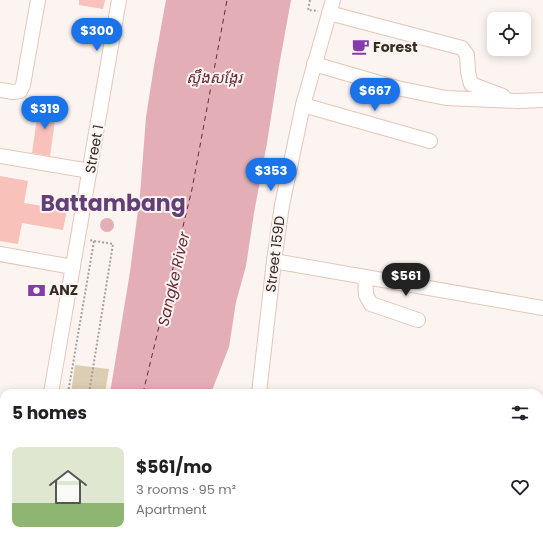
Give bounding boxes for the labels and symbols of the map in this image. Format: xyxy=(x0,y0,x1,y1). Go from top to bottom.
pin: $300 xyxy=(73,18,121,52)
cafe icon: Forest xyxy=(350,37,370,57)
place label: Forest xyxy=(373,37,418,57)
water label: ស្ទឹងសង្កែរ xyxy=(186,67,243,88)
pin: $667 xyxy=(351,78,399,112)
pin: $319 xyxy=(21,96,69,130)
street label: Street 1 xyxy=(80,123,108,175)
pin: $353 xyxy=(247,158,295,192)
district label: Battambang xyxy=(40,188,186,219)
street label: Street 159D xyxy=(260,215,290,293)
water label: Sangke River xyxy=(152,229,195,328)
pin: $561 xyxy=(382,263,430,297)
bank icon: ANZ xyxy=(26,280,46,300)
place label: ANZ xyxy=(49,280,78,300)

